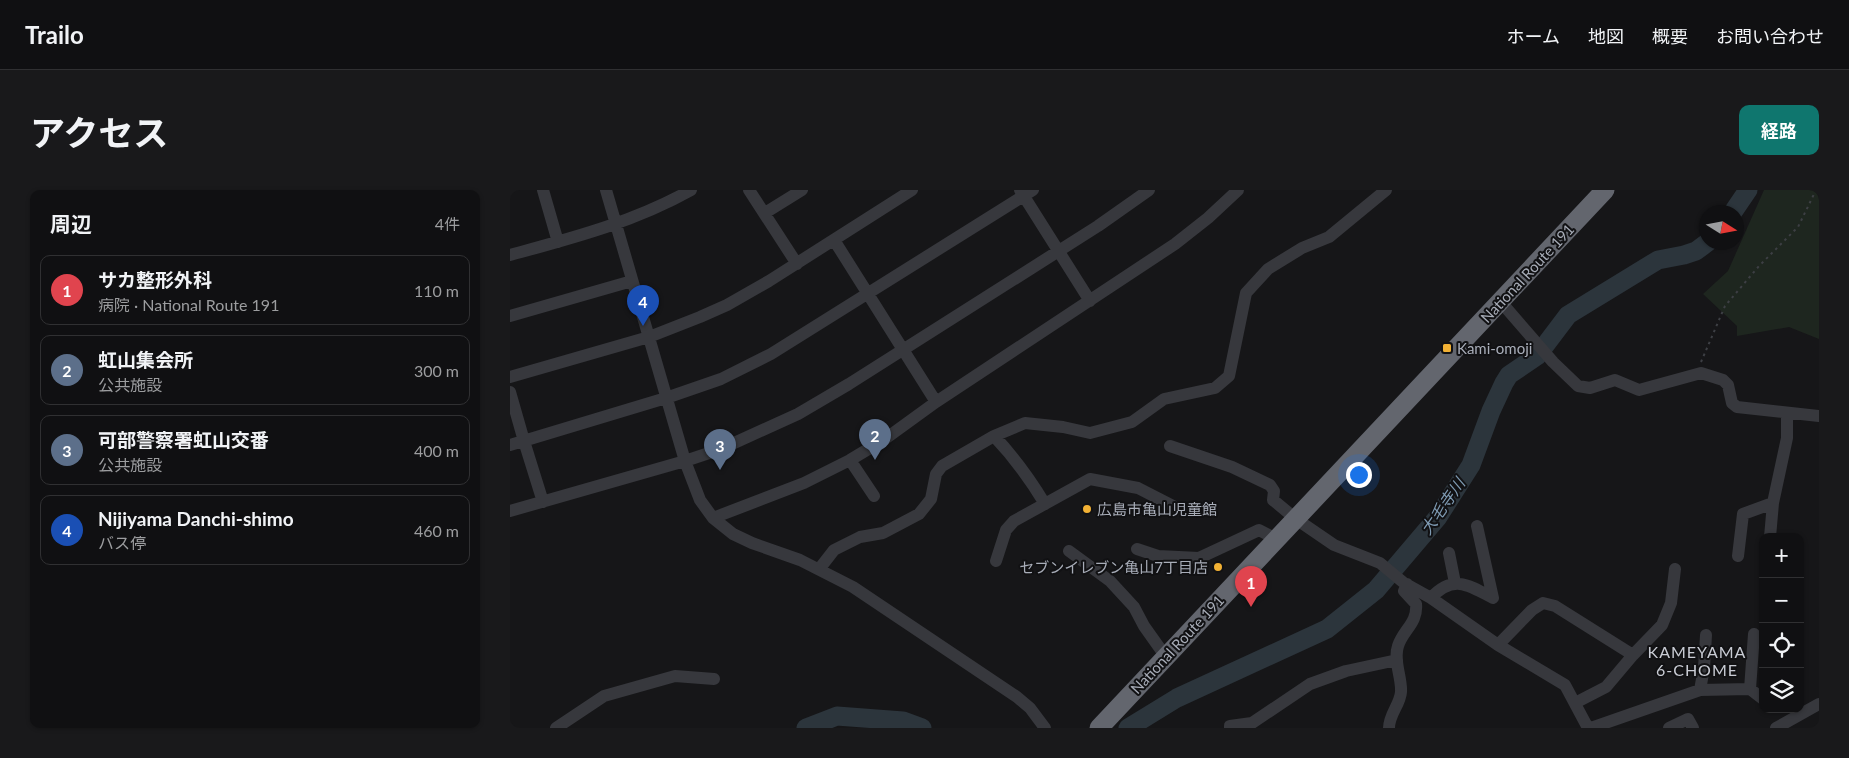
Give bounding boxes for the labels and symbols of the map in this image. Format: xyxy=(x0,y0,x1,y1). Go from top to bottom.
north arrow xyxy=(1699,205,1744,250)
street label: National Route 191 xyxy=(1477,220,1577,326)
pin: 4 xyxy=(627,285,659,326)
place label: Kami-omoji xyxy=(1457,339,1532,357)
marker: Kami-omoji xyxy=(1441,342,1453,354)
pin: 2 xyxy=(859,419,891,460)
pin: 3 xyxy=(704,429,736,470)
your location xyxy=(1346,462,1372,488)
water label: 大毛寺川 xyxy=(1416,473,1469,538)
place label: 広島市亀山児童館 xyxy=(1097,500,1217,518)
marker: 広島市亀山児童館 xyxy=(1081,503,1093,515)
place label: セブンイレブン亀山7丁目店 xyxy=(1019,558,1208,576)
marker: セブンイレブン亀山7丁目店 xyxy=(1212,561,1224,573)
pin: 1 xyxy=(1235,566,1267,607)
street label: National Route 191 xyxy=(1127,591,1227,697)
district label: KAMEYAMA 6-CHOME xyxy=(1648,642,1746,679)

